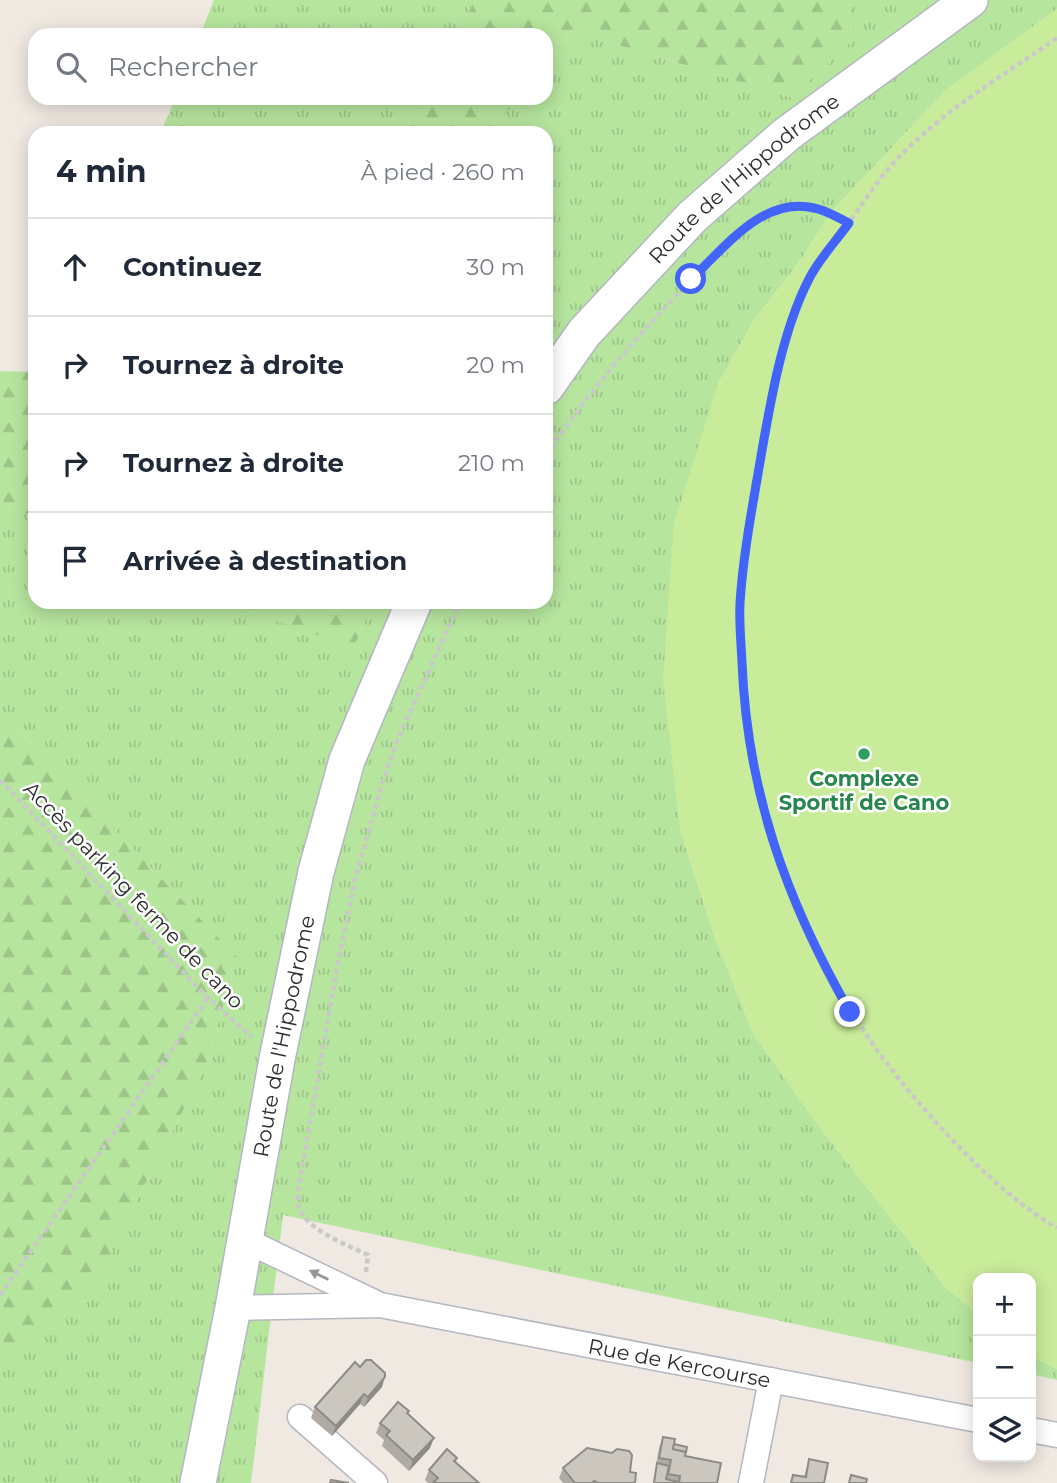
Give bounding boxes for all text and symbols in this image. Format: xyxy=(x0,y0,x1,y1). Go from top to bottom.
search box xyxy=(28,28,553,105)
icon: search xyxy=(52,48,90,86)
text: Rechercher xyxy=(108,51,258,83)
street label: Route de l'Hippodrome xyxy=(643,88,844,268)
text: 4 min xyxy=(56,153,146,190)
text: À pied · 260 m xyxy=(361,158,525,186)
icon: ahead xyxy=(56,248,94,286)
text: Continuez xyxy=(123,251,262,283)
text: 30 m xyxy=(466,253,525,281)
route start xyxy=(675,263,706,294)
icon: right xyxy=(56,346,94,384)
text: Tournez à droite xyxy=(123,349,344,381)
text: 20 m xyxy=(466,351,525,379)
icon: right xyxy=(56,444,94,482)
text: Tournez à droite xyxy=(123,447,344,479)
text: 210 m xyxy=(458,449,525,477)
icon: arrive xyxy=(56,542,94,580)
text: Arrivée à destination xyxy=(123,545,407,577)
marker: Complexe Sportif de Cano xyxy=(856,746,872,762)
place label: Complexe Sportif de Cano xyxy=(779,766,950,815)
street label: Accès parking ferme de cano xyxy=(19,776,249,1014)
street label: Route de l'Hippodrome xyxy=(247,913,319,1159)
route end xyxy=(834,996,865,1027)
one-way arrow xyxy=(309,1270,329,1281)
map controls xyxy=(973,1273,1036,1462)
button: + xyxy=(973,1273,1036,1336)
street label: Rue de Kercourse xyxy=(586,1333,773,1392)
button: − xyxy=(973,1336,1036,1399)
button: layers xyxy=(973,1399,1036,1462)

